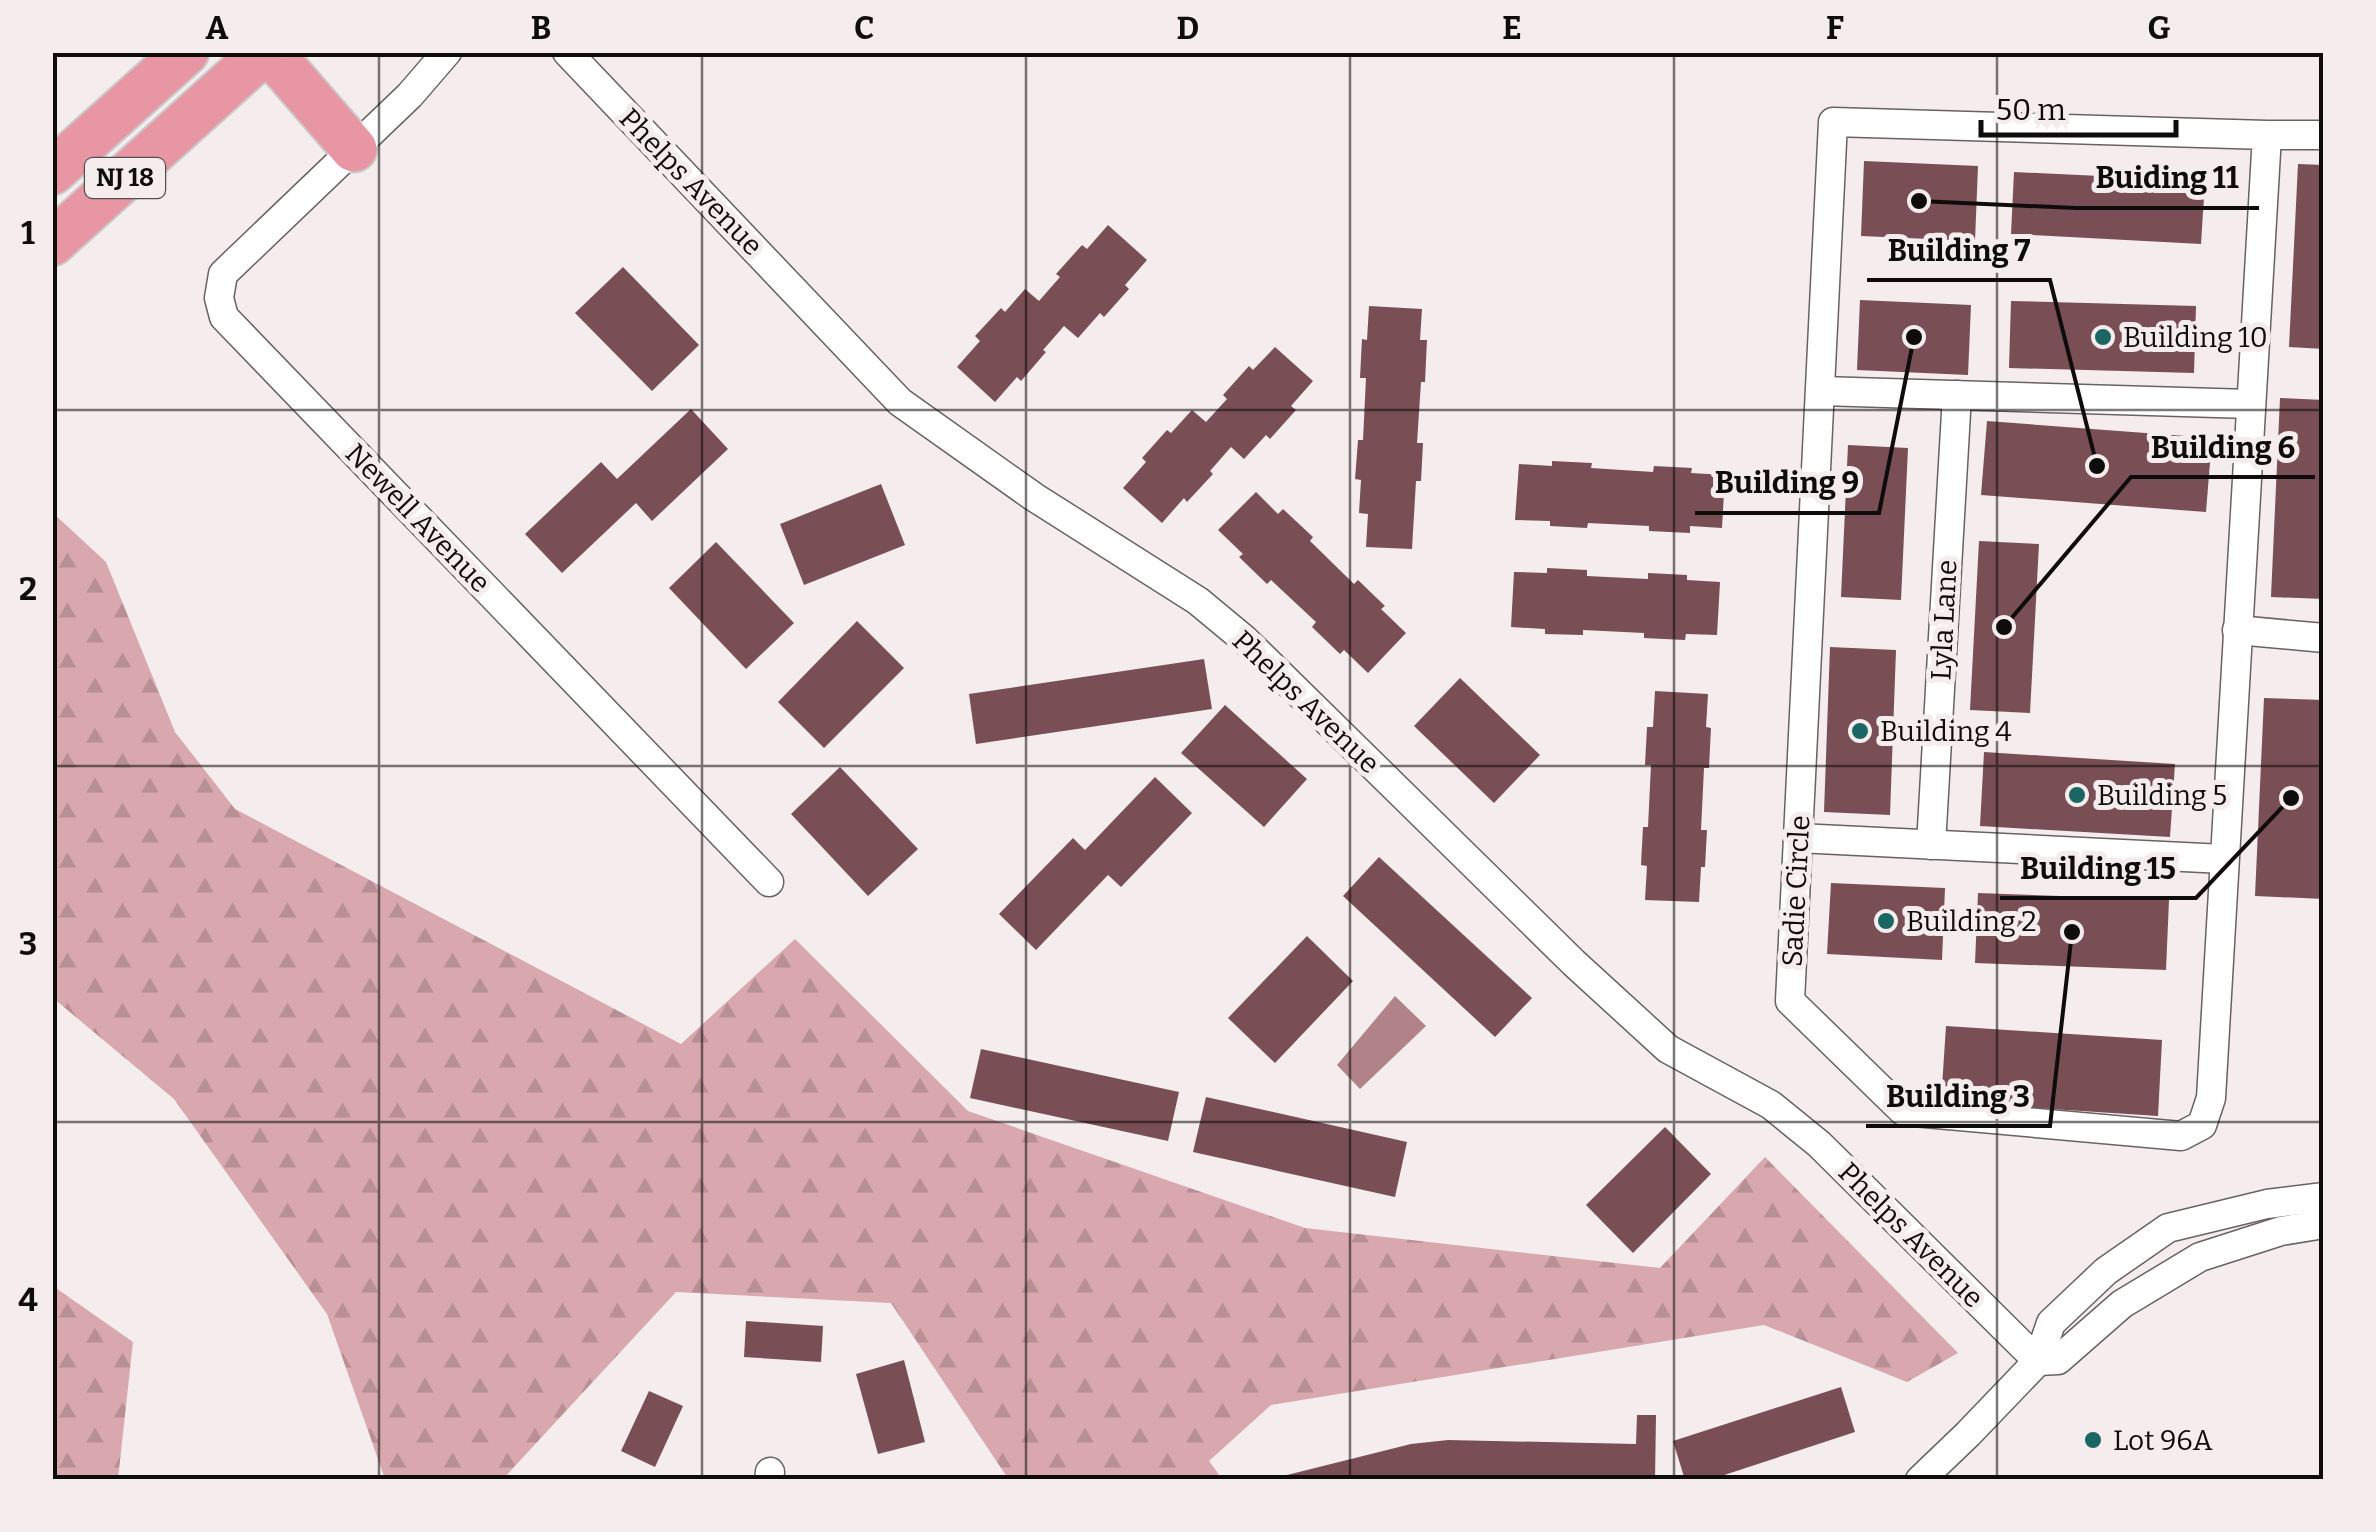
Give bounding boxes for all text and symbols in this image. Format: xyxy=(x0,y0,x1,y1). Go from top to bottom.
text: A xyxy=(206,9,229,47)
text: B xyxy=(531,9,551,47)
text: C xyxy=(854,9,874,47)
text: D xyxy=(1177,9,1199,47)
text: E xyxy=(1502,9,1522,47)
text: F xyxy=(1826,9,1844,47)
text: G xyxy=(2148,9,2171,47)
scale bar xyxy=(1981,75,2176,137)
text: 50 m xyxy=(1996,92,2066,128)
street label: Phelps Avenue xyxy=(613,102,769,262)
callout: Buiding 11 xyxy=(2076,148,2259,208)
road number: NJ 18 xyxy=(85,158,165,198)
text: Buiding 11 xyxy=(2095,160,2239,196)
text: 1 xyxy=(21,214,35,252)
callout: Building 7 xyxy=(1867,220,2050,280)
text: Building 7 xyxy=(1888,233,2030,269)
place label: Building 10 xyxy=(2123,321,2268,354)
marker: Building 10 xyxy=(2092,326,2114,348)
callout: Building 6 xyxy=(2131,417,2315,477)
text: Building 6 xyxy=(2151,430,2295,466)
street label: Newell Avenue xyxy=(339,437,497,599)
callout: Building 9 xyxy=(1695,453,1879,513)
text: Building 9 xyxy=(1715,465,1859,501)
street label: Lyla Lane xyxy=(1924,559,1964,681)
text: 2 xyxy=(19,570,37,608)
street label: Phelps Avenue xyxy=(1226,624,1386,780)
place label: Building 4 xyxy=(1880,715,2012,748)
marker: Building 4 xyxy=(1849,720,1871,742)
place label: Building 5 xyxy=(2097,779,2227,812)
marker: Building 5 xyxy=(2066,784,2088,806)
street label: Sadie Circle xyxy=(1776,814,1816,968)
callout: Building 15 xyxy=(2000,838,2196,898)
text: Building 15 xyxy=(2020,851,2176,887)
place label: Building 2 xyxy=(1906,905,2037,938)
marker: Building 2 xyxy=(1875,910,1897,932)
text: 3 xyxy=(19,925,37,963)
callout: Building 3 xyxy=(1866,1066,2050,1126)
text: Building 3 xyxy=(1886,1079,2030,1115)
street label: Phelps Avenue xyxy=(1832,1156,1990,1314)
text: 4 xyxy=(18,1281,38,1319)
place label: Lot 96A xyxy=(2113,1424,2213,1457)
marker: Lot 96A xyxy=(2082,1429,2104,1451)

